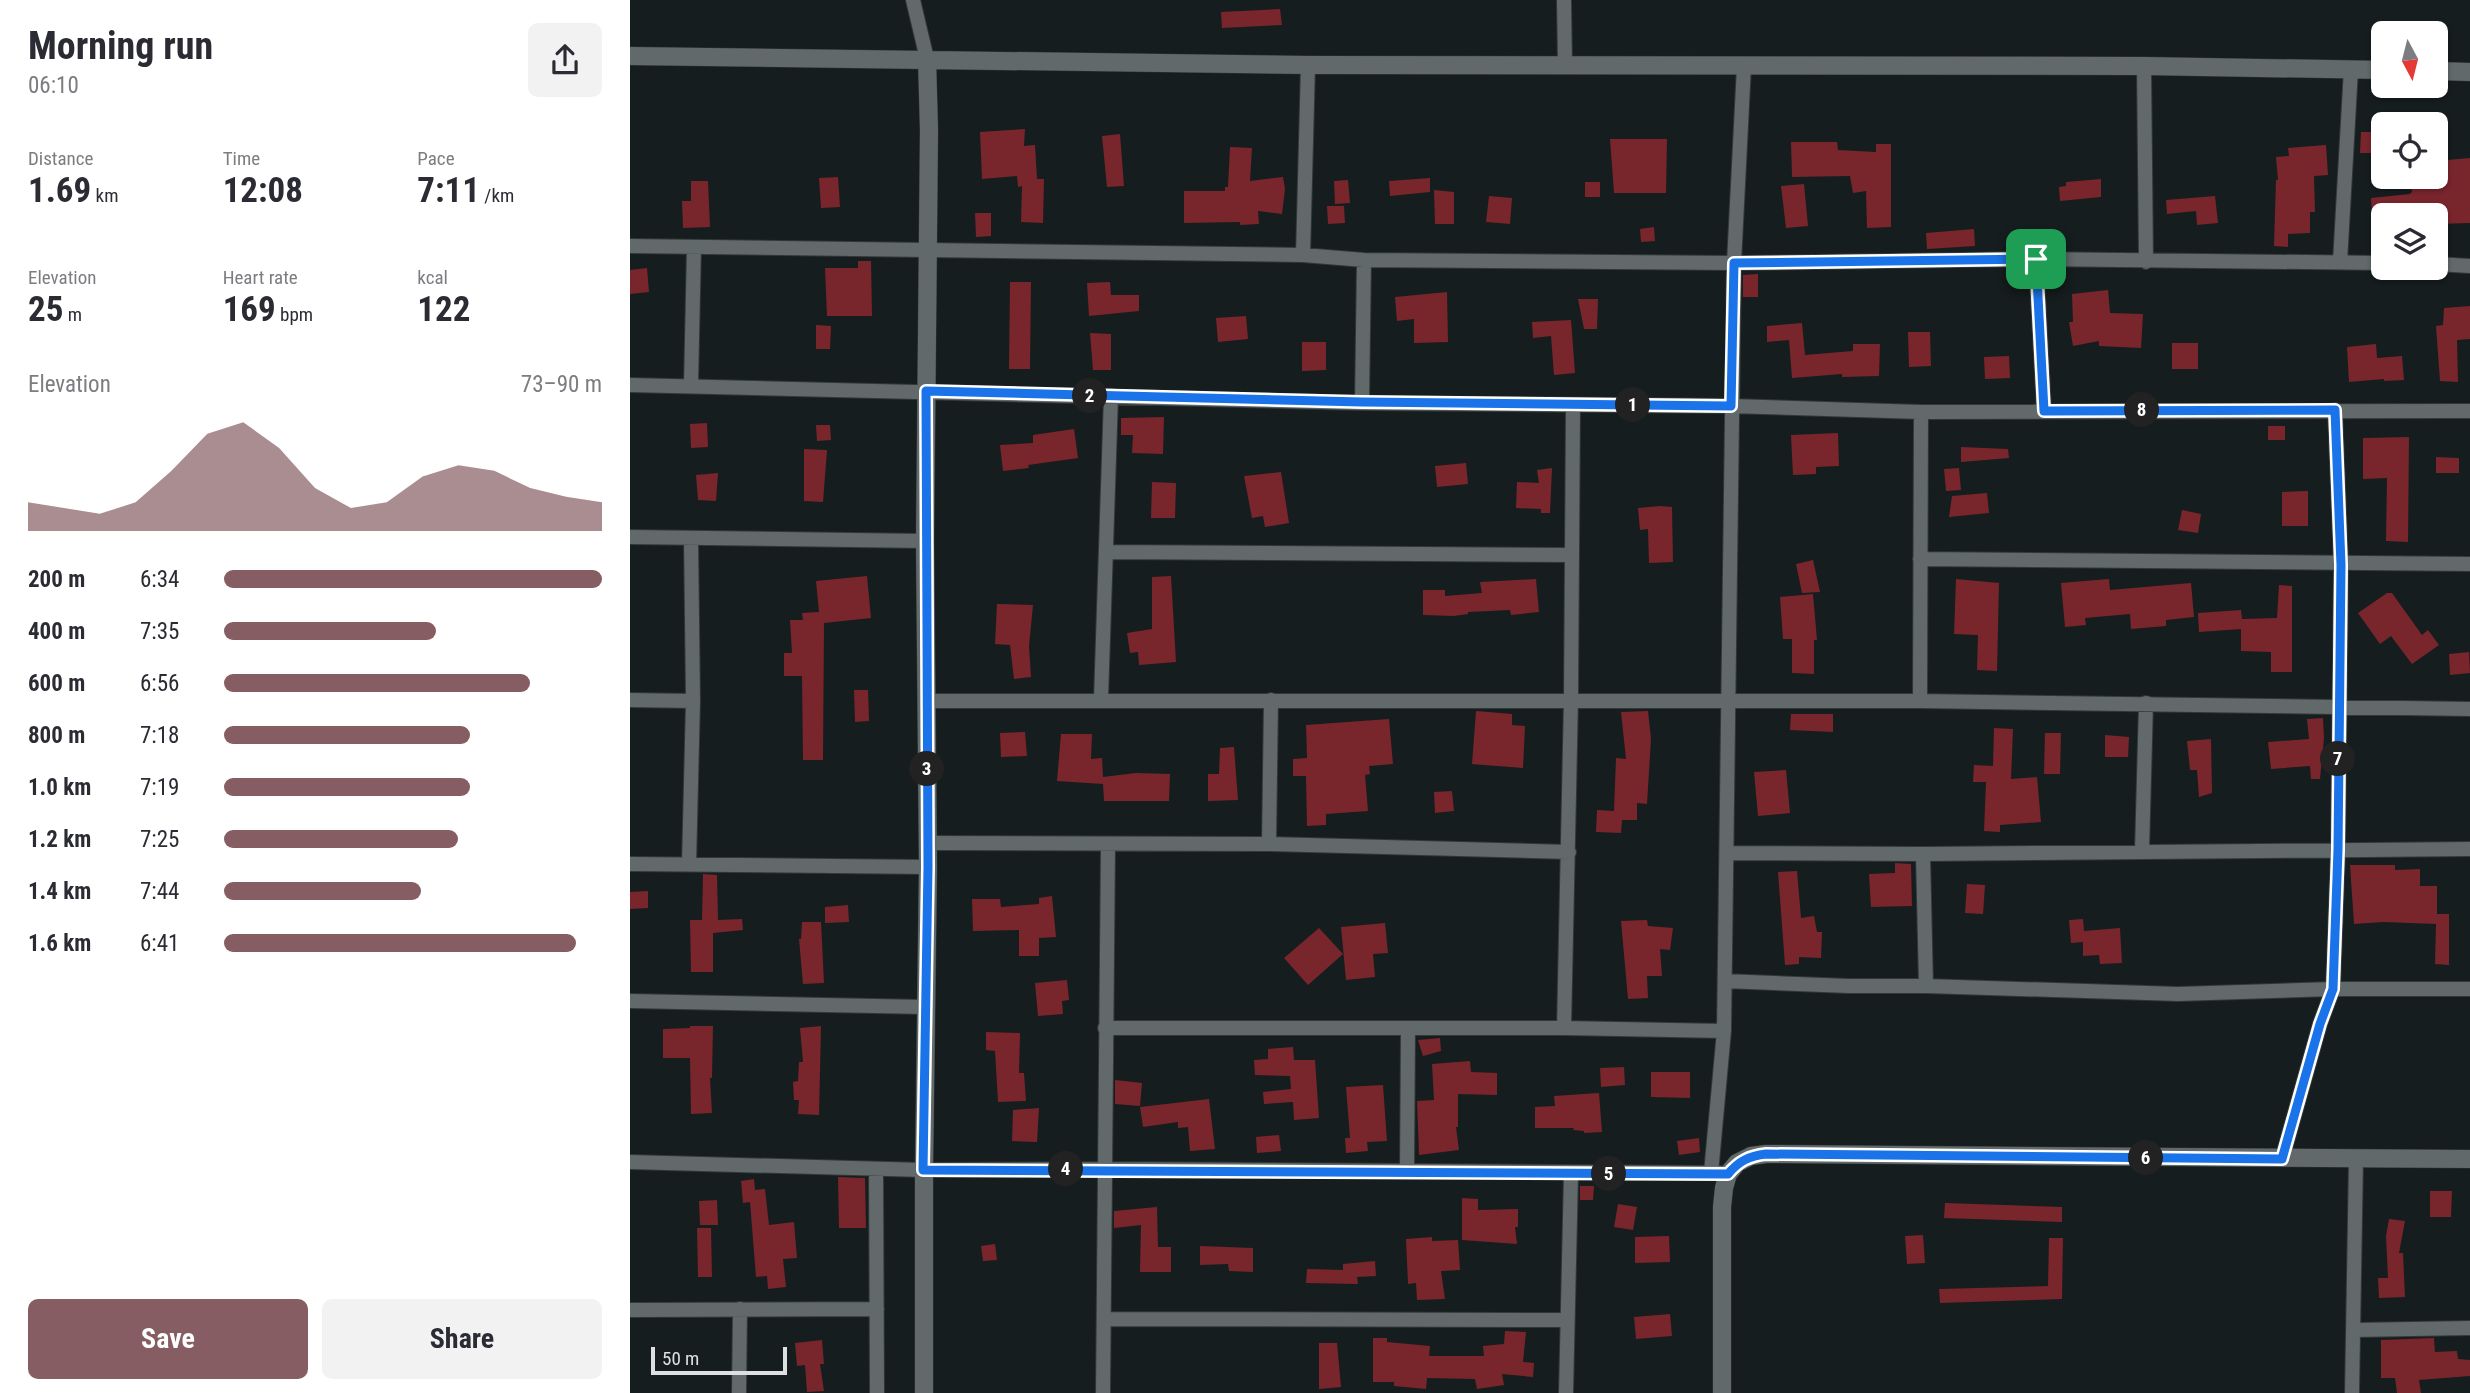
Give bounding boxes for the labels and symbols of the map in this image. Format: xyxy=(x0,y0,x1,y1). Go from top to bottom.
north arrow xyxy=(2371,21,2448,98)
pin xyxy=(2006,229,2066,289)
pin: 2 xyxy=(1072,378,1107,414)
pin: 1 xyxy=(1616,388,1650,422)
pin: 8 xyxy=(2124,392,2160,428)
pin: 7 xyxy=(2320,742,2356,776)
pin: 3 xyxy=(910,752,944,786)
pin: 6 xyxy=(2128,1140,2164,1176)
pin: 4 xyxy=(1048,1152,1083,1186)
pin: 5 xyxy=(1592,1156,1626,1192)
scale bar xyxy=(651,1344,788,1376)

